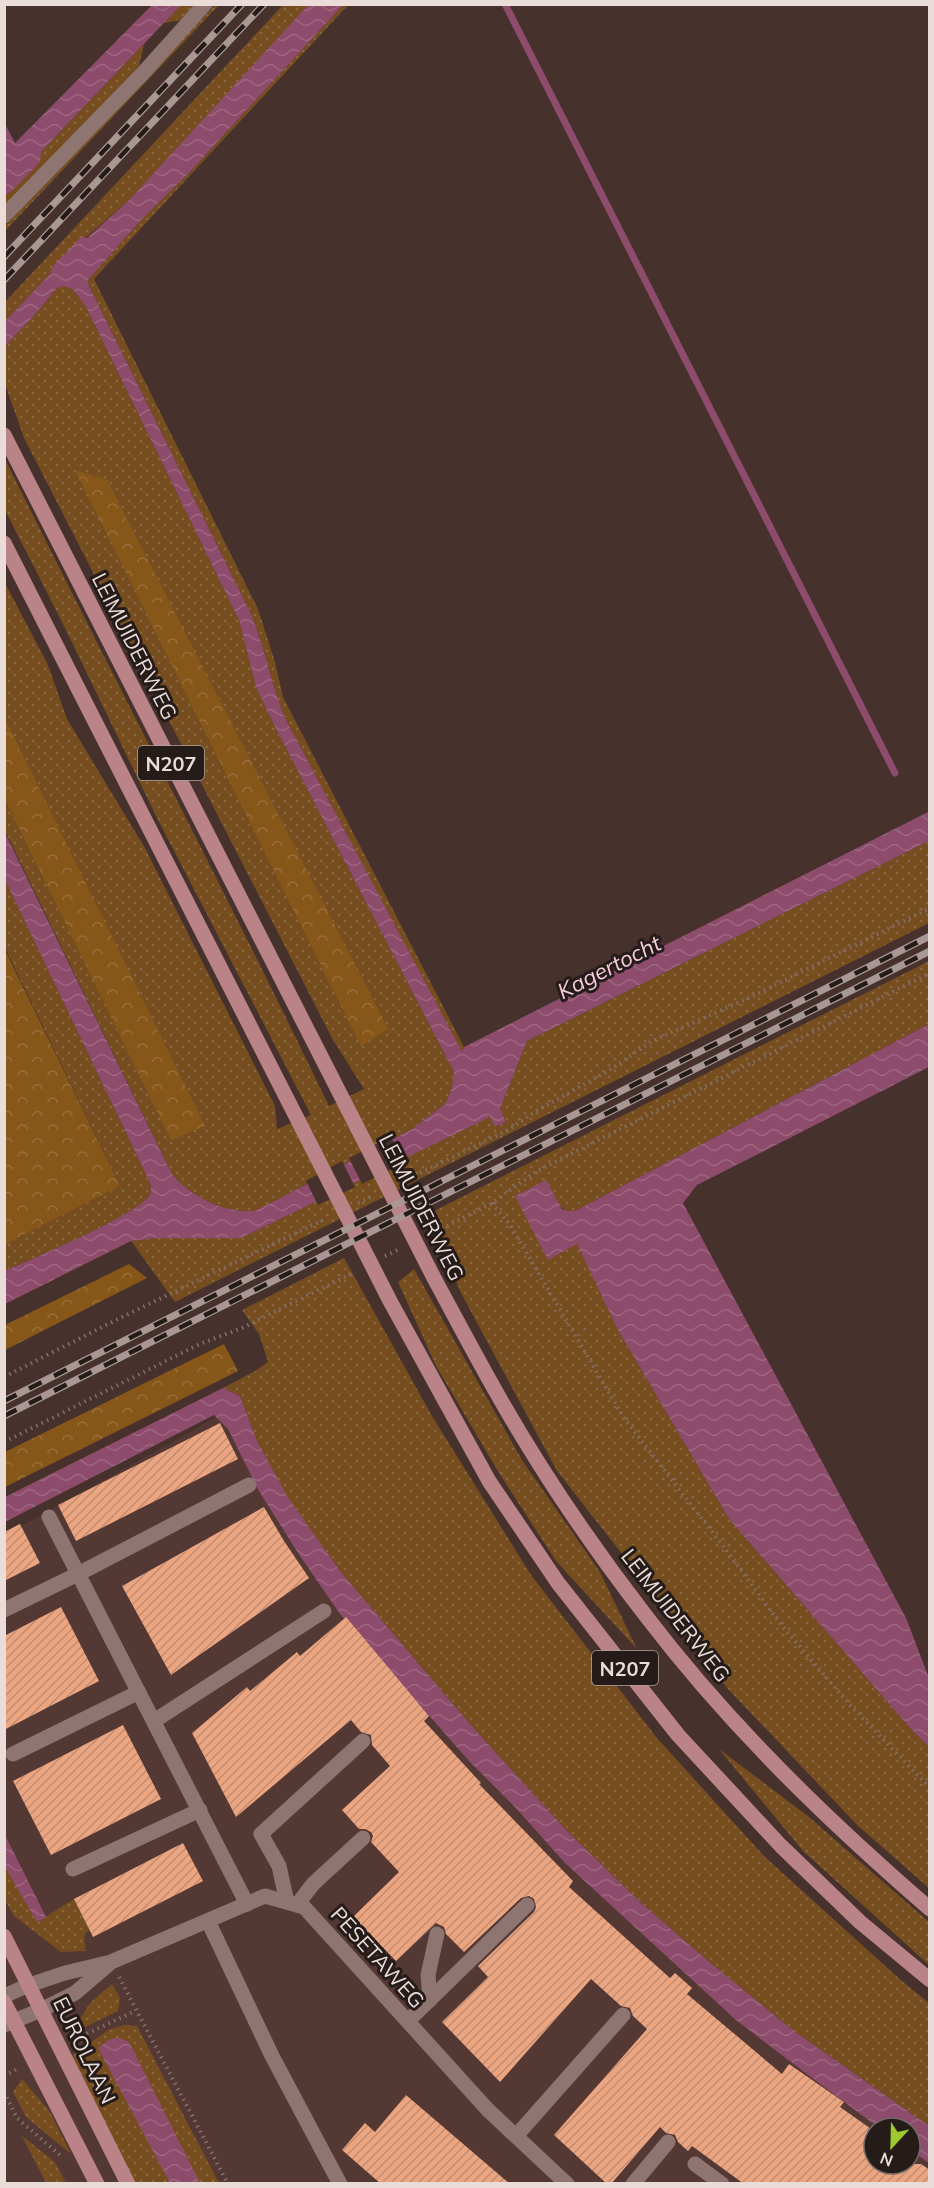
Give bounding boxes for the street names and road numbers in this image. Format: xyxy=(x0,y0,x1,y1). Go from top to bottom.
street label: LEIMUIDERWEG xyxy=(87,568,183,724)
road number: N207 xyxy=(138,746,204,780)
street label: LEIMUIDERWEG xyxy=(374,1129,470,1285)
street label: LEIMUIDERWEG xyxy=(616,1543,736,1687)
road number: N207 xyxy=(592,1651,658,1685)
street label: PESETAWEG xyxy=(326,1901,430,2013)
street label: EUROLAAN xyxy=(48,1992,122,2108)

